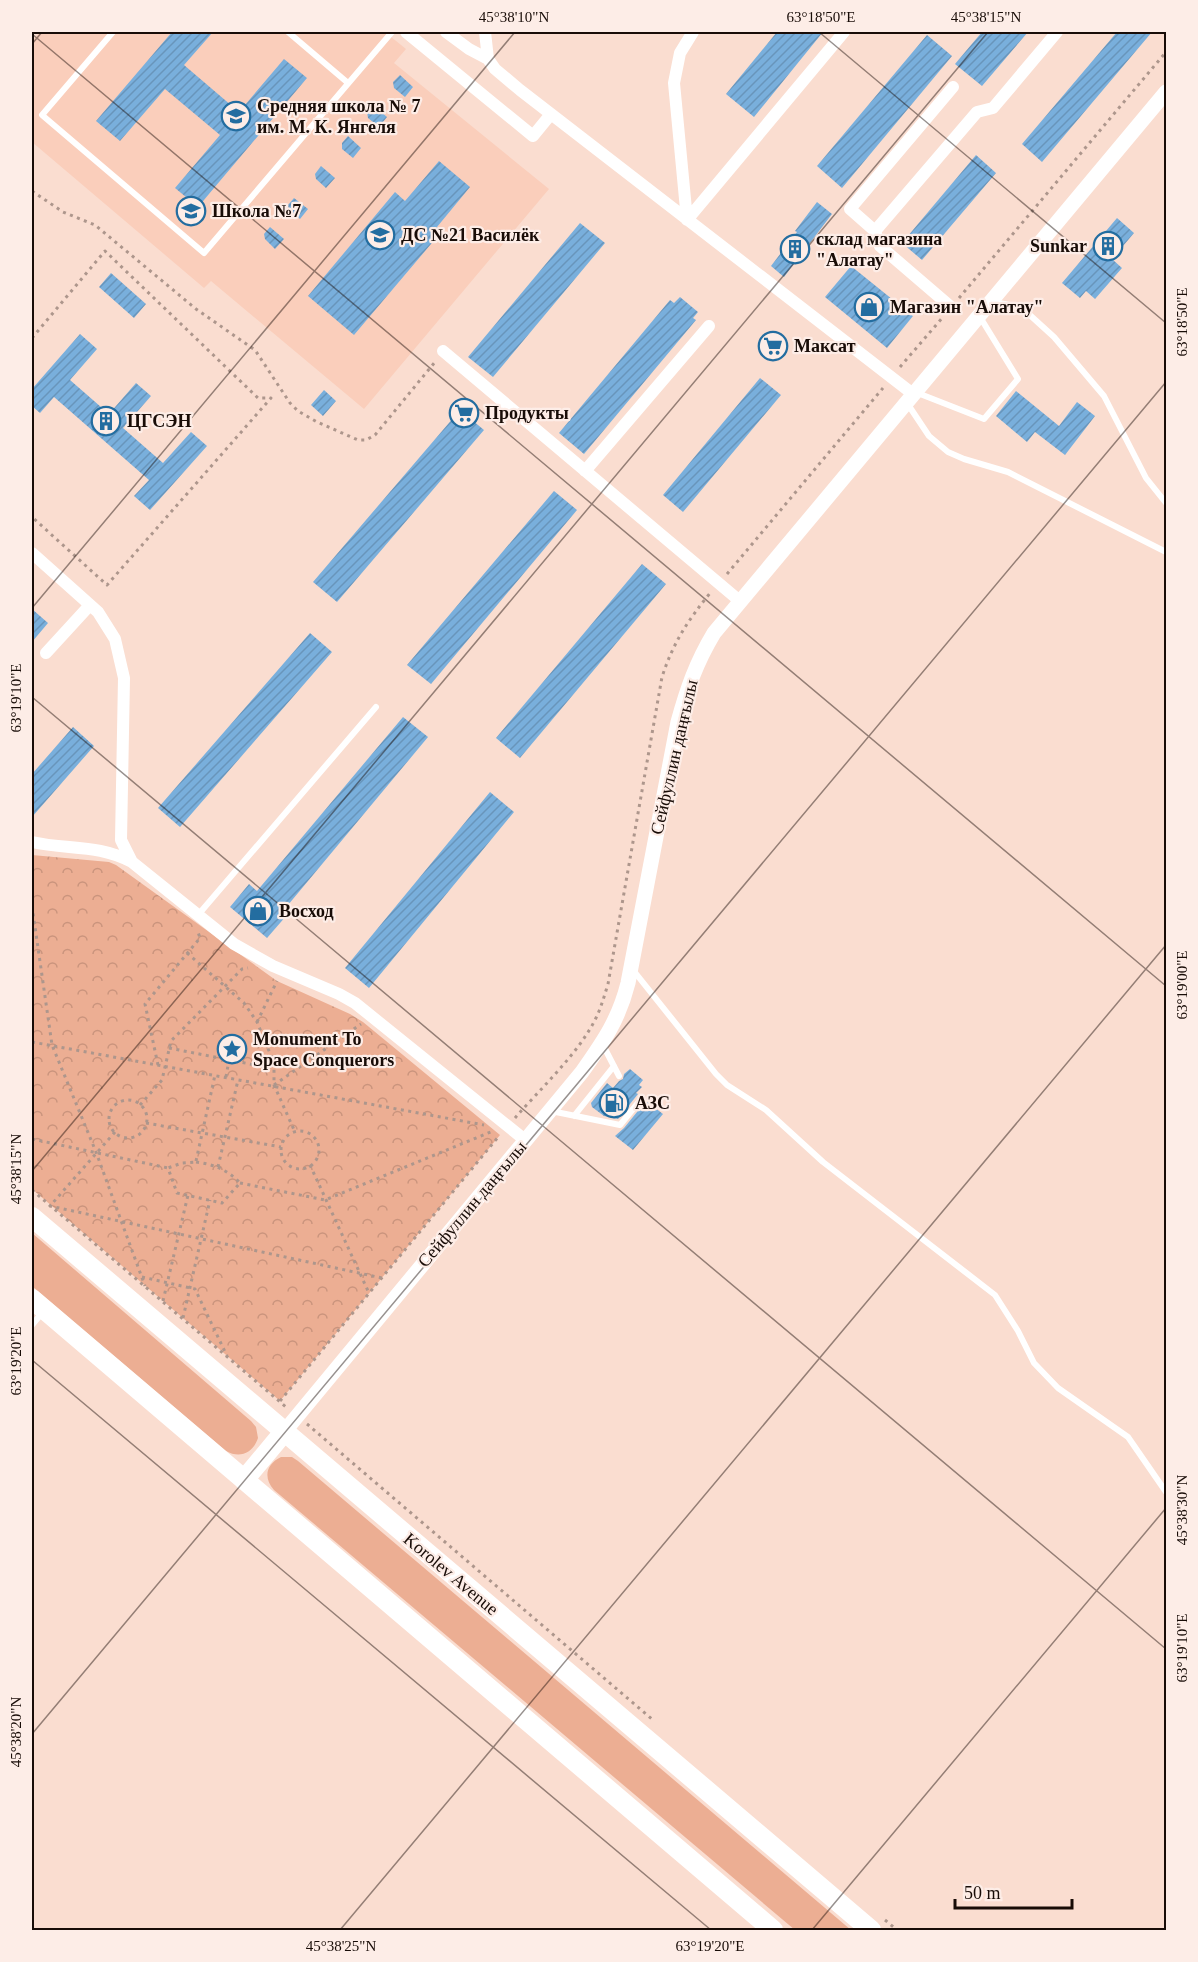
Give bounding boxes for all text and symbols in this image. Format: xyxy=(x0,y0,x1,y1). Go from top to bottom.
text: 45°38'10"N xyxy=(479,9,549,25)
text: 63°18'50"E xyxy=(787,9,856,25)
text: 45°38'15"N xyxy=(951,9,1021,25)
place label: Средняя школа № 7 им. М. К. Янгеля xyxy=(257,96,421,137)
school or university icon: Средняя школа № 7 им. М. К. Янгеля xyxy=(220,100,252,132)
school or university icon: Школа №7 xyxy=(175,195,207,227)
place label: Школа №7 xyxy=(212,201,301,221)
school or university icon: ДС №21 Василёк xyxy=(364,219,396,251)
place label: ДС №21 Василёк xyxy=(401,225,540,245)
place label: склад магазина "Алатау" xyxy=(816,229,942,270)
building icon: Sunkar xyxy=(1092,230,1124,262)
building icon: склад магазина "Алатау" xyxy=(779,233,811,265)
place label: Sunkar xyxy=(1030,236,1087,256)
text: 63°18'50"E xyxy=(1174,288,1190,357)
shop icon: Магазин "Алатау" xyxy=(853,291,885,323)
place label: Магазин "Алатау" xyxy=(890,297,1043,317)
supermarket icon: Максат xyxy=(757,330,789,362)
place label: Максат xyxy=(794,336,856,356)
supermarket icon: Продукты xyxy=(448,397,480,429)
place label: Продукты xyxy=(485,403,569,423)
building icon: ЦГСЭН xyxy=(90,405,122,437)
place label: ЦГСЭН xyxy=(127,411,191,431)
text: 63°19'10"E xyxy=(8,664,24,733)
street label: Сейфуллин даңғылы xyxy=(646,678,702,836)
shop icon: Восход xyxy=(242,895,274,927)
place label: Восход xyxy=(279,901,334,921)
text: 63°19'00"E xyxy=(1174,951,1190,1020)
place label: Monument To Space Conquerors xyxy=(253,1029,394,1070)
place icon: Monument To Space Conquerors xyxy=(216,1033,248,1065)
fuel station icon: АЗС xyxy=(598,1087,630,1119)
place label: АЗС xyxy=(635,1093,670,1113)
text: 45°38'15"N xyxy=(8,1134,24,1204)
street label: Сейфуллин даңғылы xyxy=(413,1137,531,1271)
text: 63°19'20"E xyxy=(8,1327,24,1396)
text: 45°38'30"N xyxy=(1174,1475,1190,1545)
street label: Korolev Avenue xyxy=(400,1529,502,1619)
text: 63°19'10"E xyxy=(1174,1614,1190,1683)
text: 45°38'20"N xyxy=(8,1697,24,1767)
scale bar xyxy=(955,1872,1072,1910)
text: 50 m xyxy=(964,1883,1001,1903)
text: 45°38'25"N xyxy=(306,1938,376,1954)
text: 63°19'20"E xyxy=(676,1938,745,1954)

